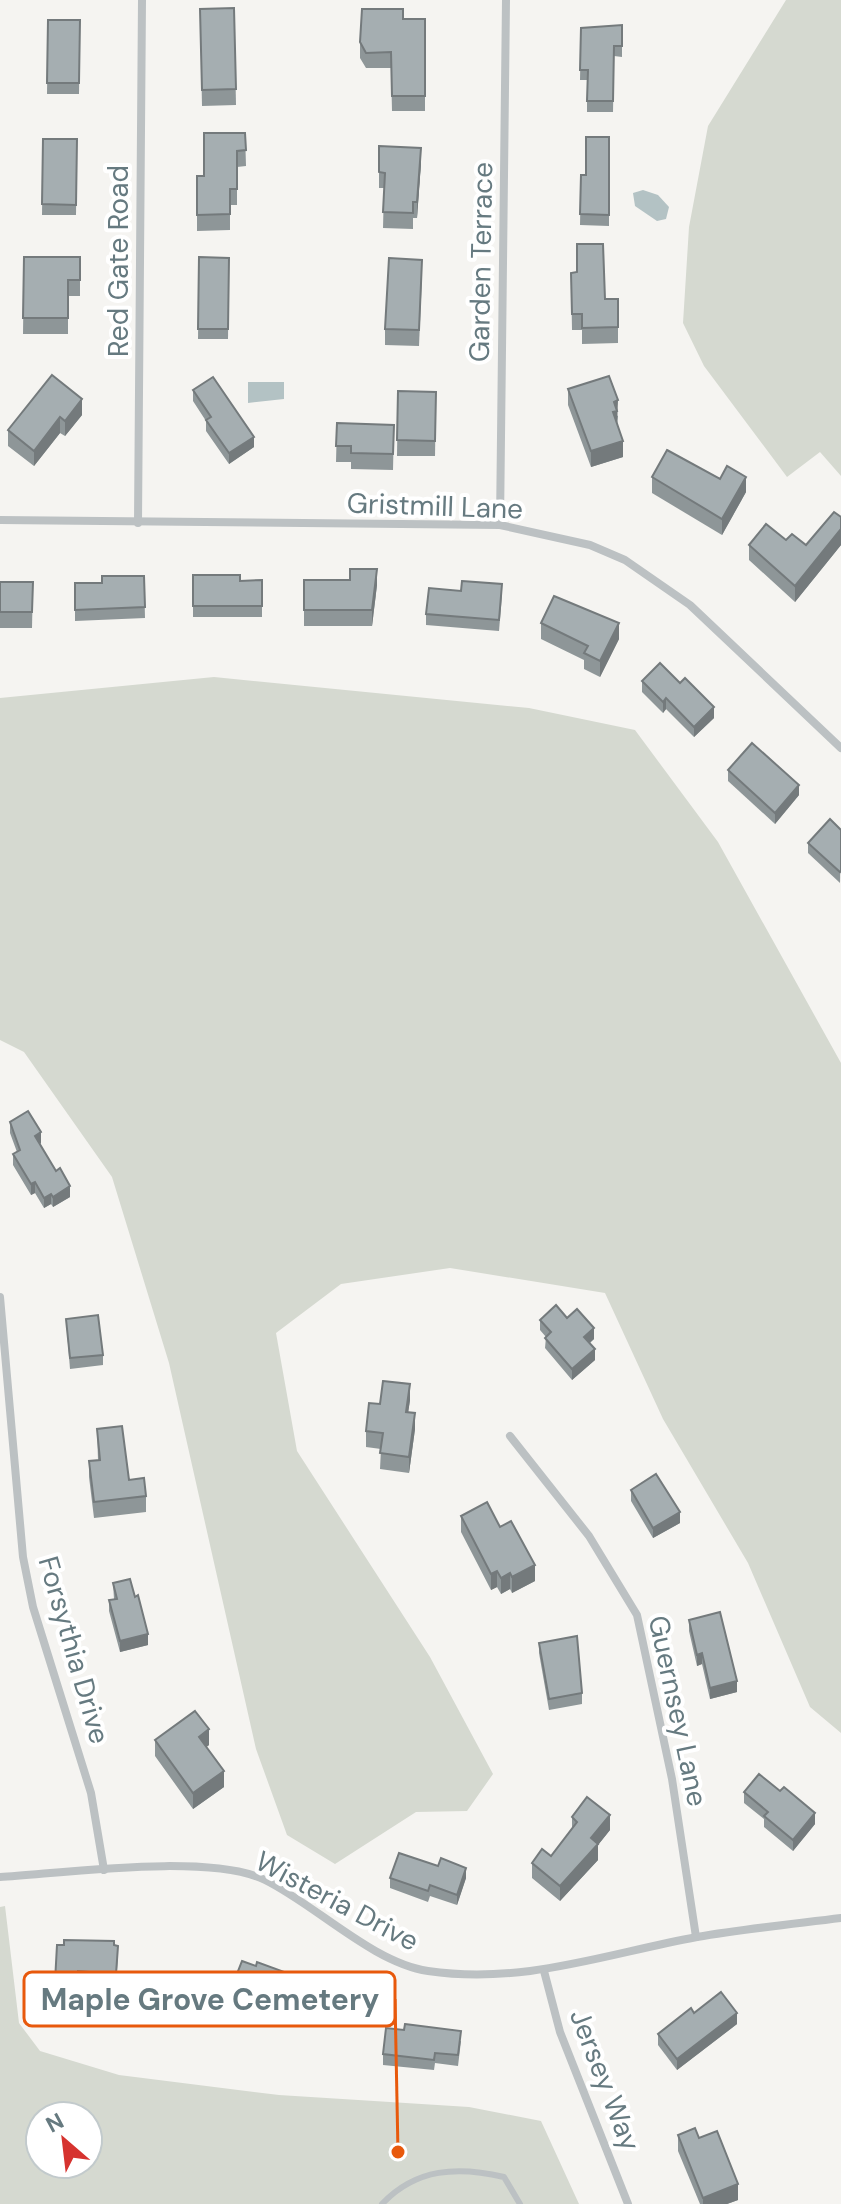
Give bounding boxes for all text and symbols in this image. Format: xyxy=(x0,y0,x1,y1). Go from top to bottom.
street label: Garden Terrace xyxy=(461,162,501,362)
street label: Red Gate Road xyxy=(100,165,137,357)
street label: Gristmill Lane xyxy=(346,484,524,528)
street label: Forsythia Drive xyxy=(30,1552,118,1748)
street label: Guernsey Lane xyxy=(640,1612,716,1810)
street label: Wisteria Drive xyxy=(249,1842,425,1960)
callout: Maple Grove Cemetery xyxy=(24,1972,395,2026)
text: Maple Grove Cemetery xyxy=(41,1980,379,2019)
street label: Jersey Way xyxy=(561,2004,649,2156)
north arrow xyxy=(24,2100,104,2180)
text: N xyxy=(41,2106,69,2139)

